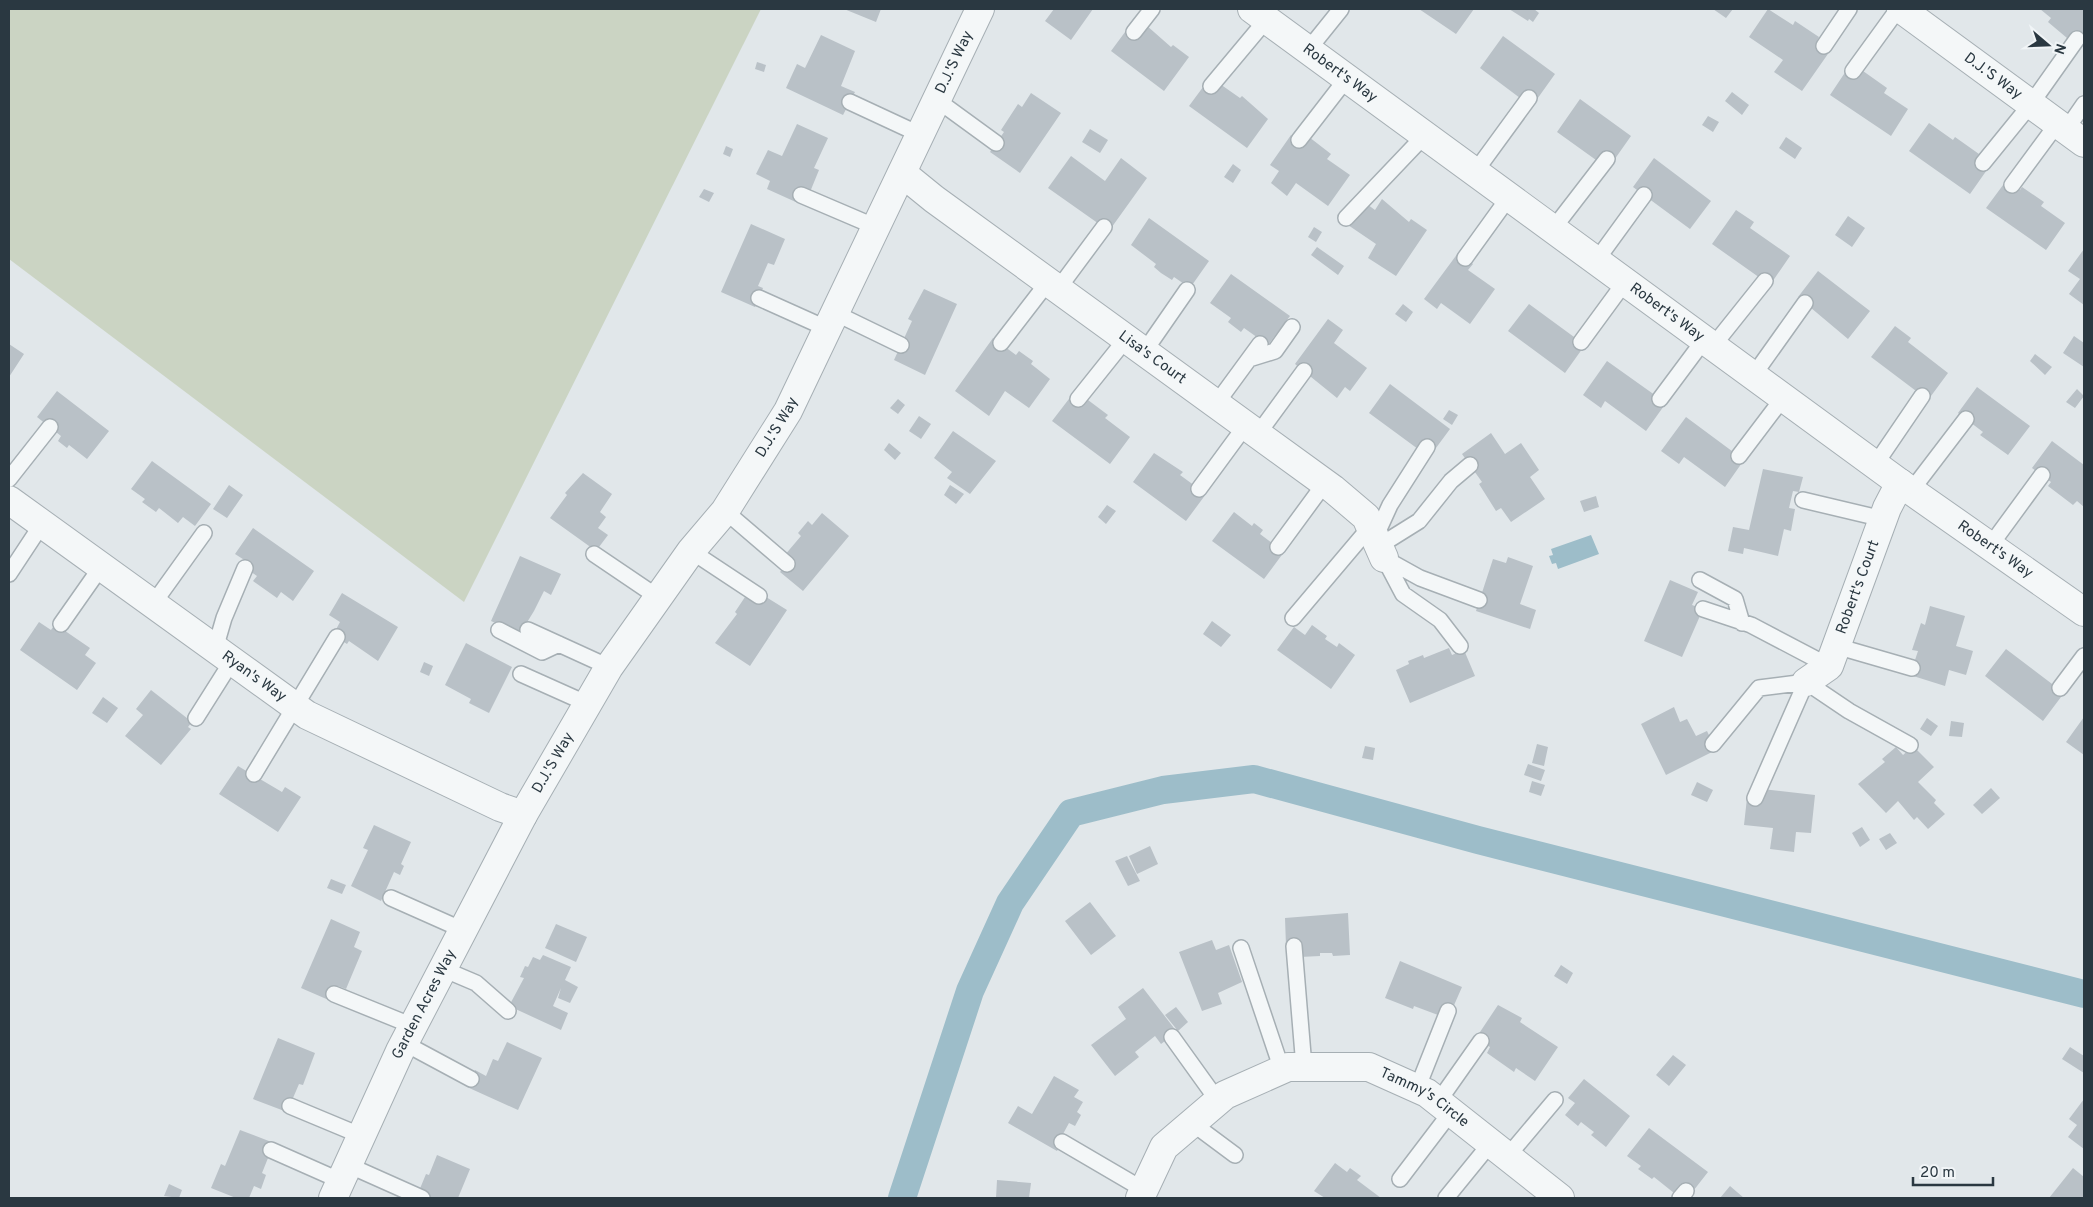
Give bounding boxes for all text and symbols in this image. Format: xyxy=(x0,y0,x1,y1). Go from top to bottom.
north arrow xyxy=(2023,20,2073,70)
street label: D.J.'S Way xyxy=(931,28,978,97)
street label: Robert's Way xyxy=(1299,40,1381,107)
text: N xyxy=(2049,41,2069,56)
street label: D.J.'S Way xyxy=(1960,49,2026,104)
street label: Robert's Way xyxy=(1626,279,1708,346)
street label: Lisa's Court xyxy=(1115,327,1190,389)
street label: D.J.'S Way xyxy=(752,394,803,461)
street label: Robert's Way xyxy=(1954,517,2037,583)
street label: Robert's Court xyxy=(1832,537,1884,637)
street label: Ryan's Way xyxy=(218,647,290,707)
street label: D.J.'S Way xyxy=(528,729,579,797)
street label: Garden Acres Way xyxy=(388,946,461,1062)
street label: Tammy's Circle xyxy=(1377,1064,1473,1132)
scale bar xyxy=(1913,1154,1993,1186)
text: 20 m xyxy=(1920,1164,1955,1183)

